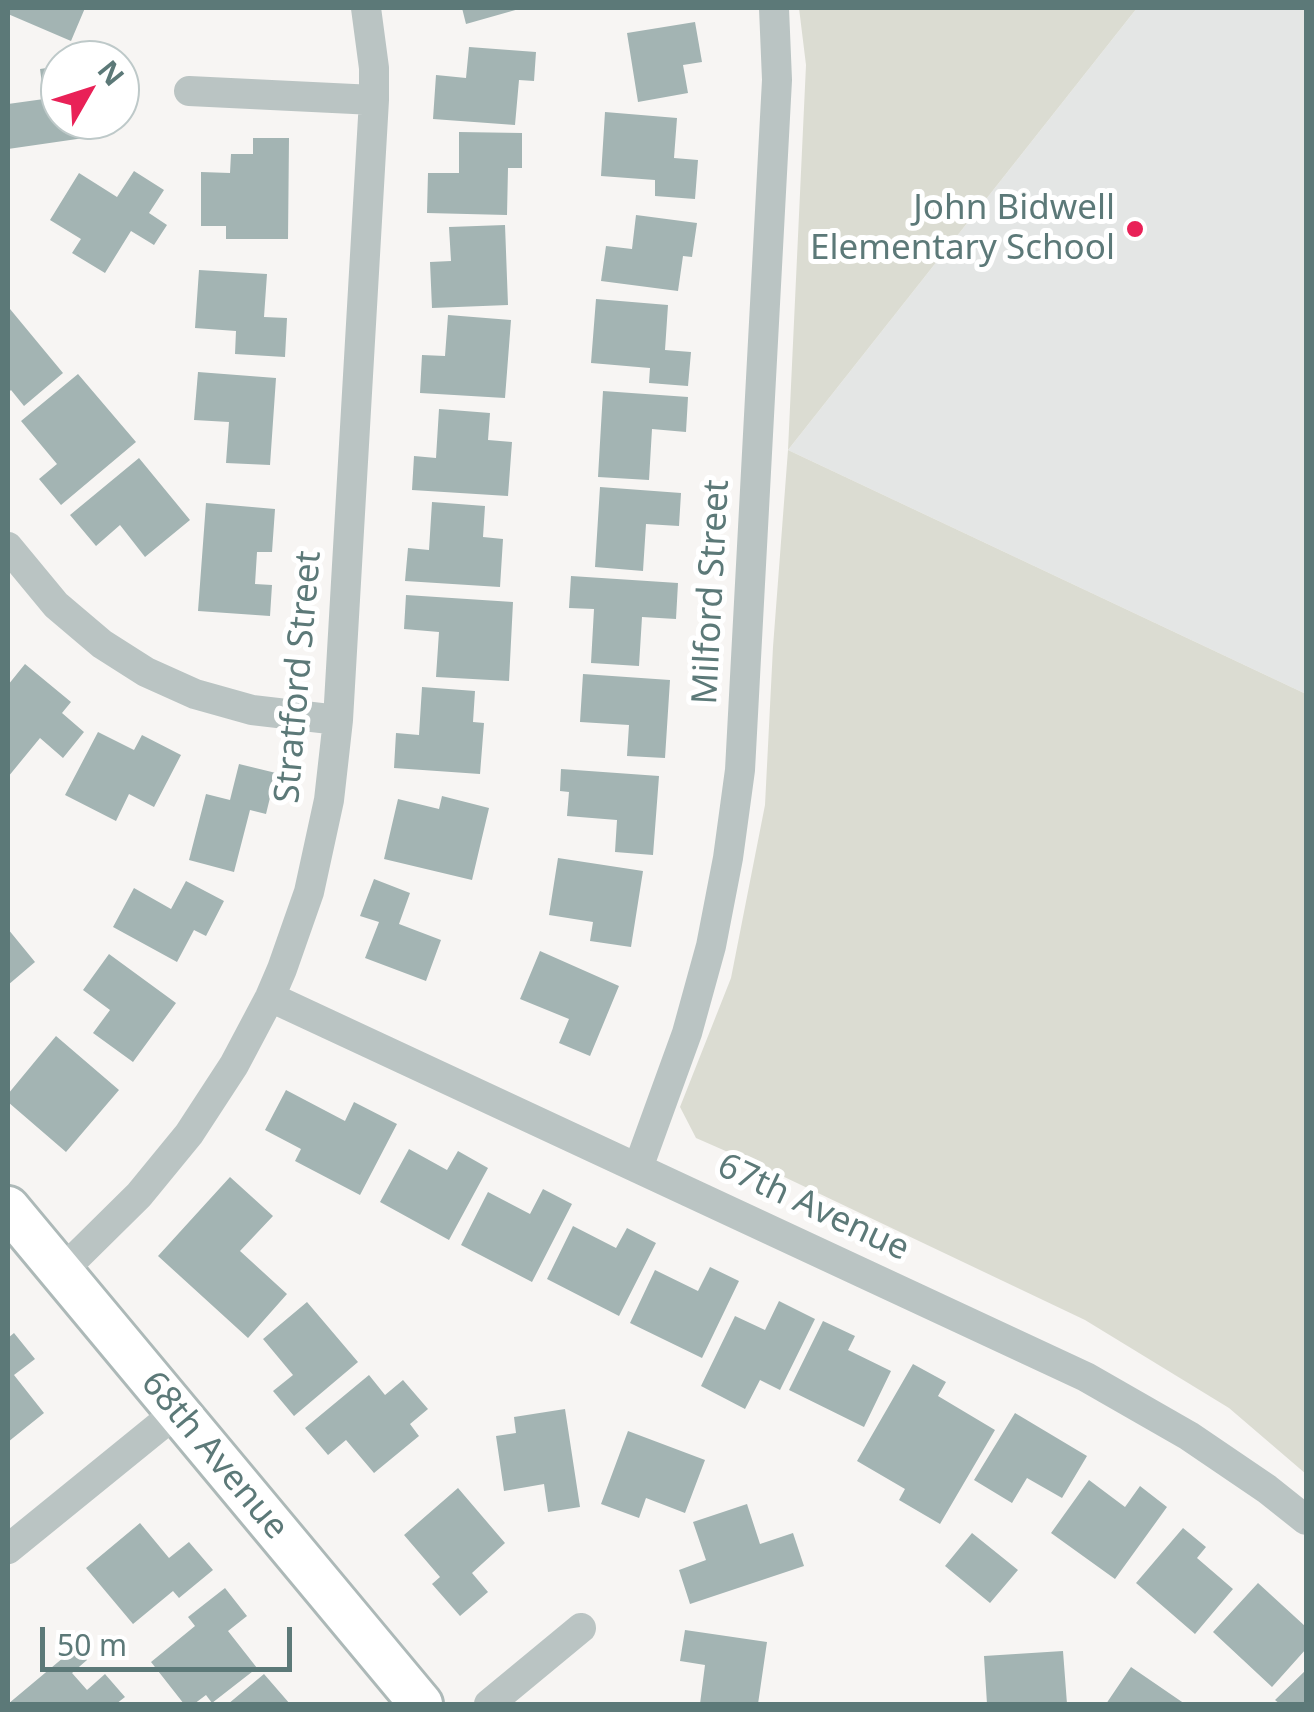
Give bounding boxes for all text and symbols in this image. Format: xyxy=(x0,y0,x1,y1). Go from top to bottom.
north arrow xyxy=(40,40,140,140)
text: N xyxy=(90,52,134,93)
place label: John Bidwell Elementary School xyxy=(810,188,1115,270)
marker: John Bidwell Elementary School xyxy=(1124,218,1146,240)
street label: Milford Street xyxy=(685,478,739,706)
street label: Stratford Street xyxy=(267,549,331,805)
street label: 67th Avenue xyxy=(711,1145,915,1271)
street label: 68th Avenue xyxy=(132,1363,296,1549)
scale bar xyxy=(45,1607,298,1669)
text: 50 m xyxy=(57,1624,127,1665)

